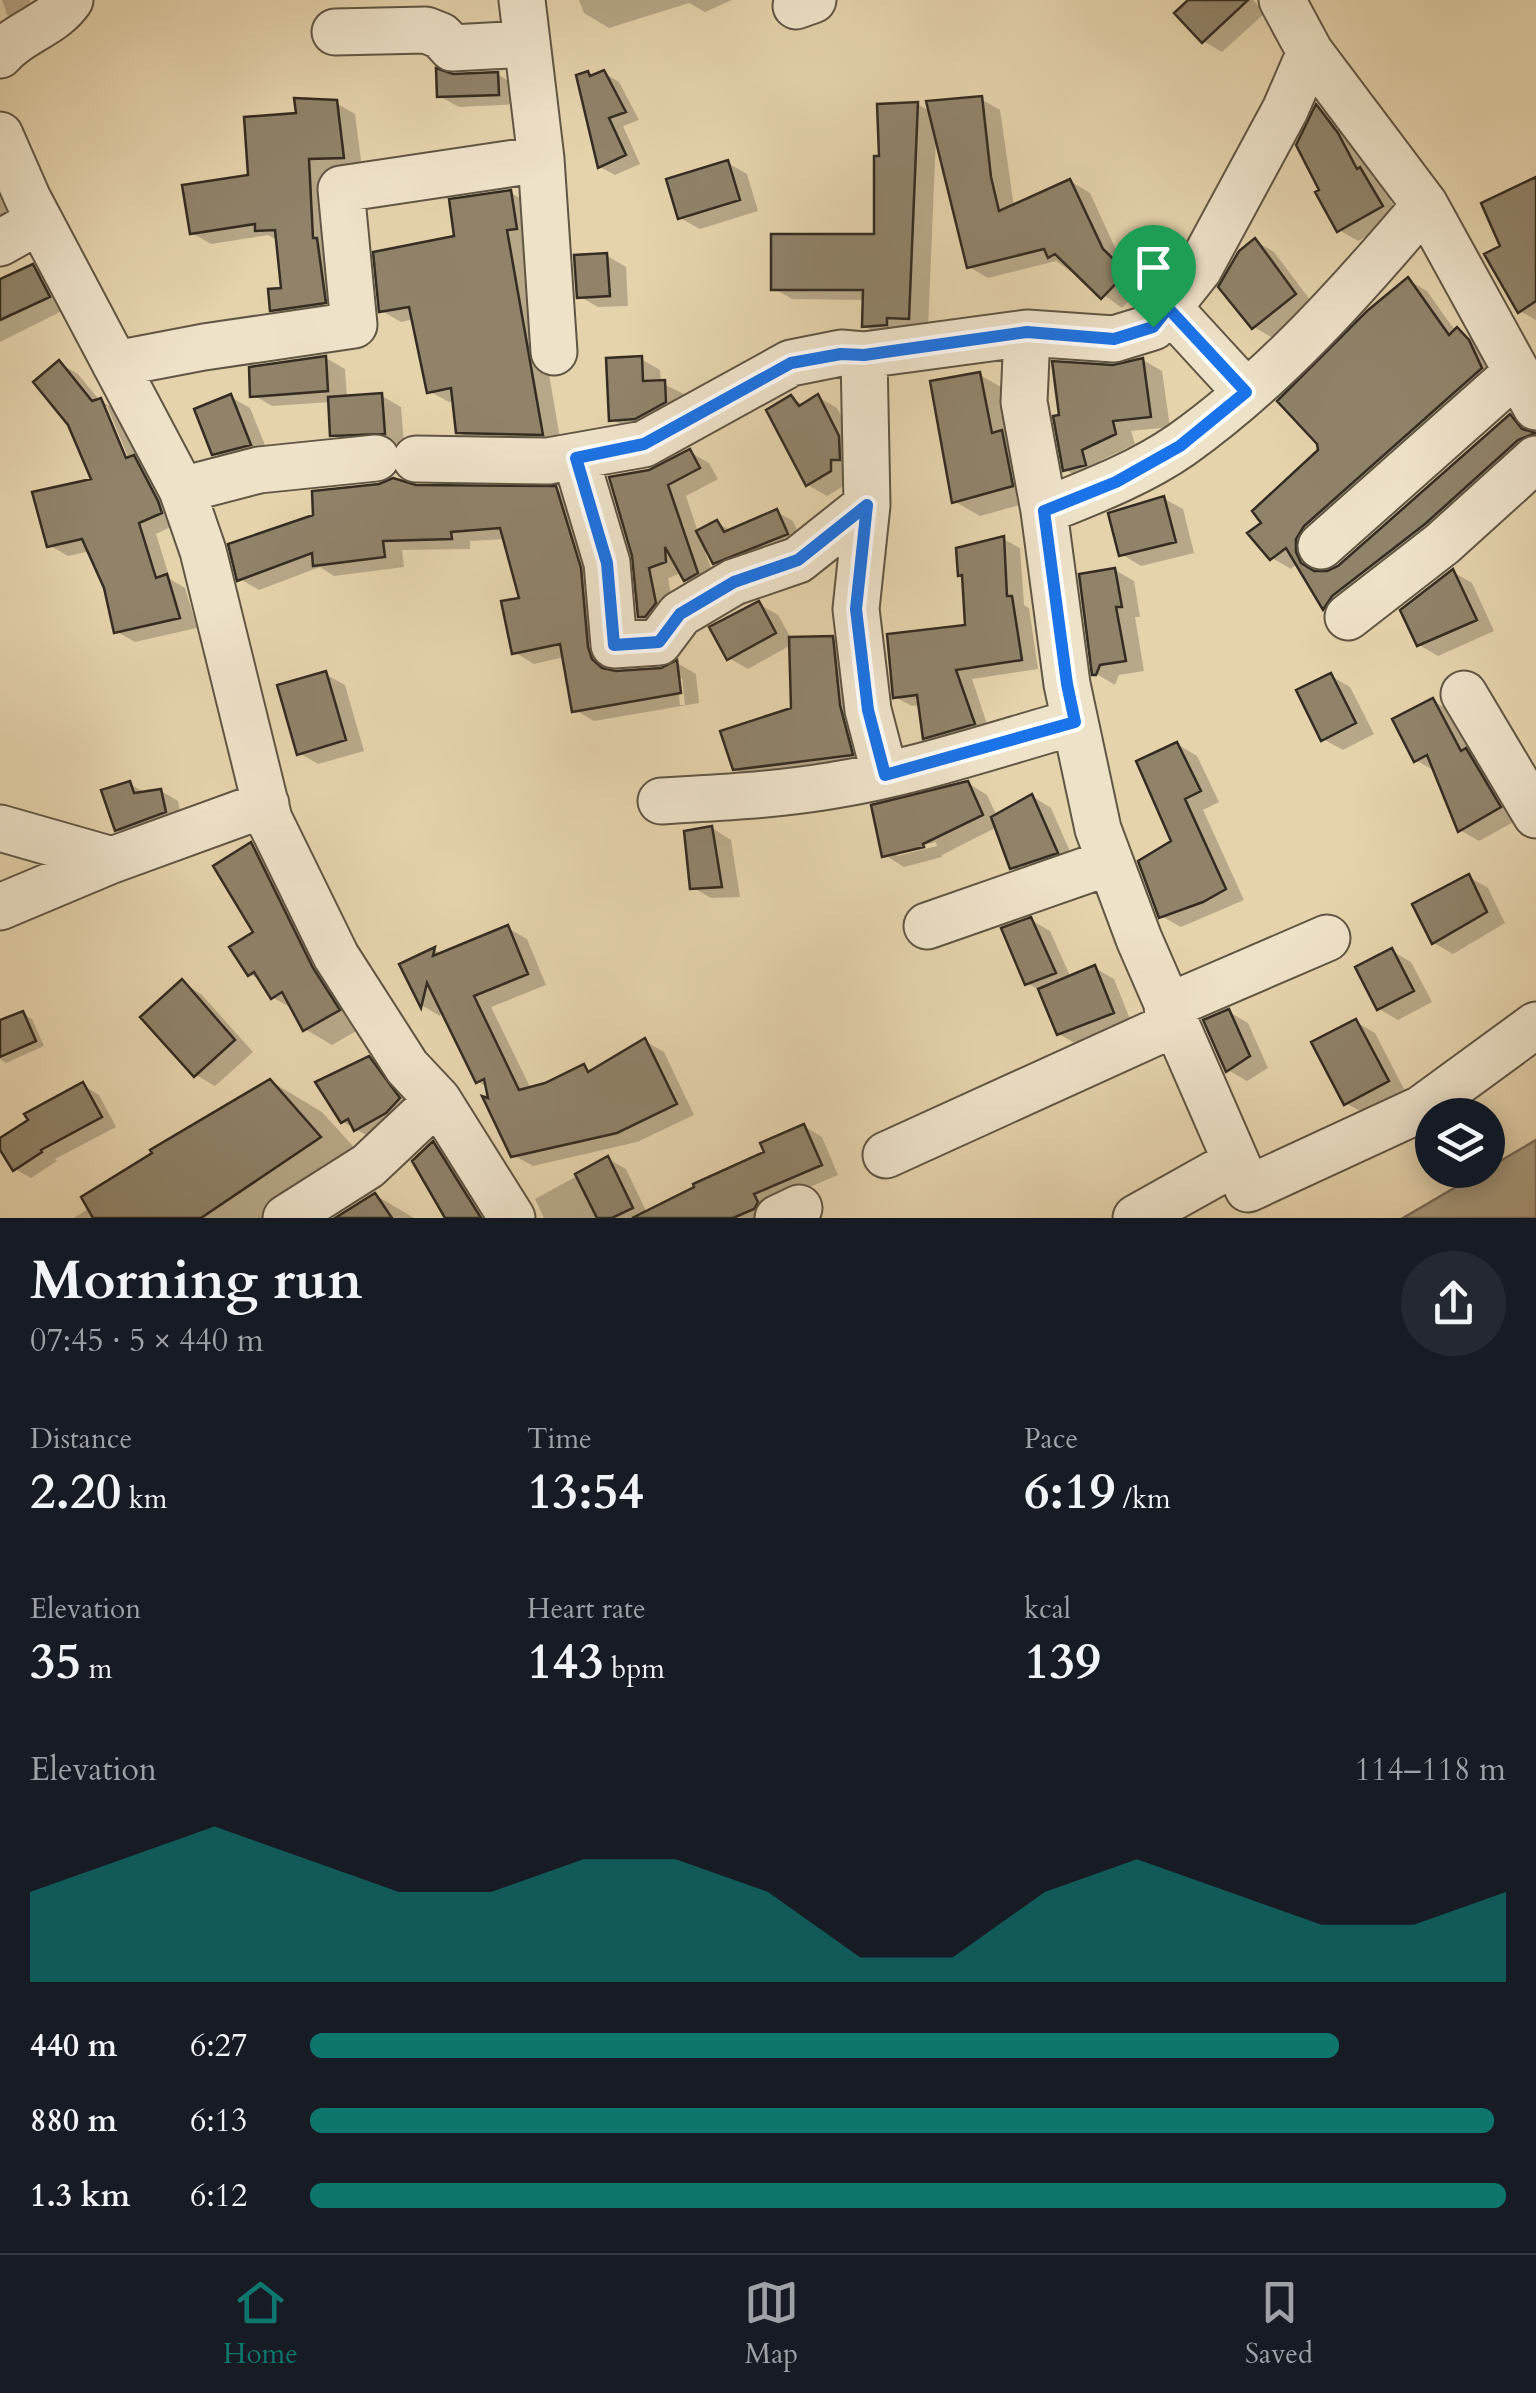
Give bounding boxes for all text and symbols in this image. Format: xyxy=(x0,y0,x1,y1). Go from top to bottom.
pin xyxy=(1111,225,1196,328)
icon: arrive xyxy=(1126,240,1181,295)
map controls xyxy=(1415,1098,1505,1188)
button: layers xyxy=(1415,1098,1505,1188)
text: Morning run xyxy=(30,1244,363,1318)
button: share xyxy=(1401,1251,1506,1356)
text: 07:45 · 5 × 440 m xyxy=(30,1319,264,1363)
text: Distance xyxy=(30,1420,132,1458)
text: Time xyxy=(527,1420,592,1458)
text: Pace xyxy=(1024,1420,1078,1458)
text: 2.20 xyxy=(30,1458,121,1526)
text: 13:54 xyxy=(527,1458,644,1526)
text: 6:19 xyxy=(1024,1458,1115,1526)
text: km xyxy=(121,1480,168,1518)
text: /km xyxy=(1115,1480,1171,1518)
text: Elevation xyxy=(30,1590,141,1628)
text: Heart rate xyxy=(527,1590,646,1628)
text: kcal xyxy=(1024,1590,1071,1628)
text: 35 xyxy=(30,1628,81,1696)
text: 143 xyxy=(527,1628,604,1696)
text: 139 xyxy=(1024,1628,1101,1696)
text: m xyxy=(81,1650,112,1688)
text: bpm xyxy=(604,1650,665,1688)
text: Elevation xyxy=(30,1748,157,1792)
text: 114–118 m xyxy=(1354,1748,1506,1792)
text: 440 m xyxy=(30,2024,117,2068)
text: 6:27 xyxy=(190,2024,247,2068)
text: 880 m xyxy=(30,2099,117,2143)
text: 6:13 xyxy=(190,2099,247,2143)
text: 1.3 km xyxy=(30,2174,130,2218)
text: 6:12 xyxy=(190,2174,247,2218)
tab: Home xyxy=(223,2275,298,2373)
tab: Map xyxy=(744,2275,799,2373)
tab: Saved xyxy=(1245,2275,1313,2373)

